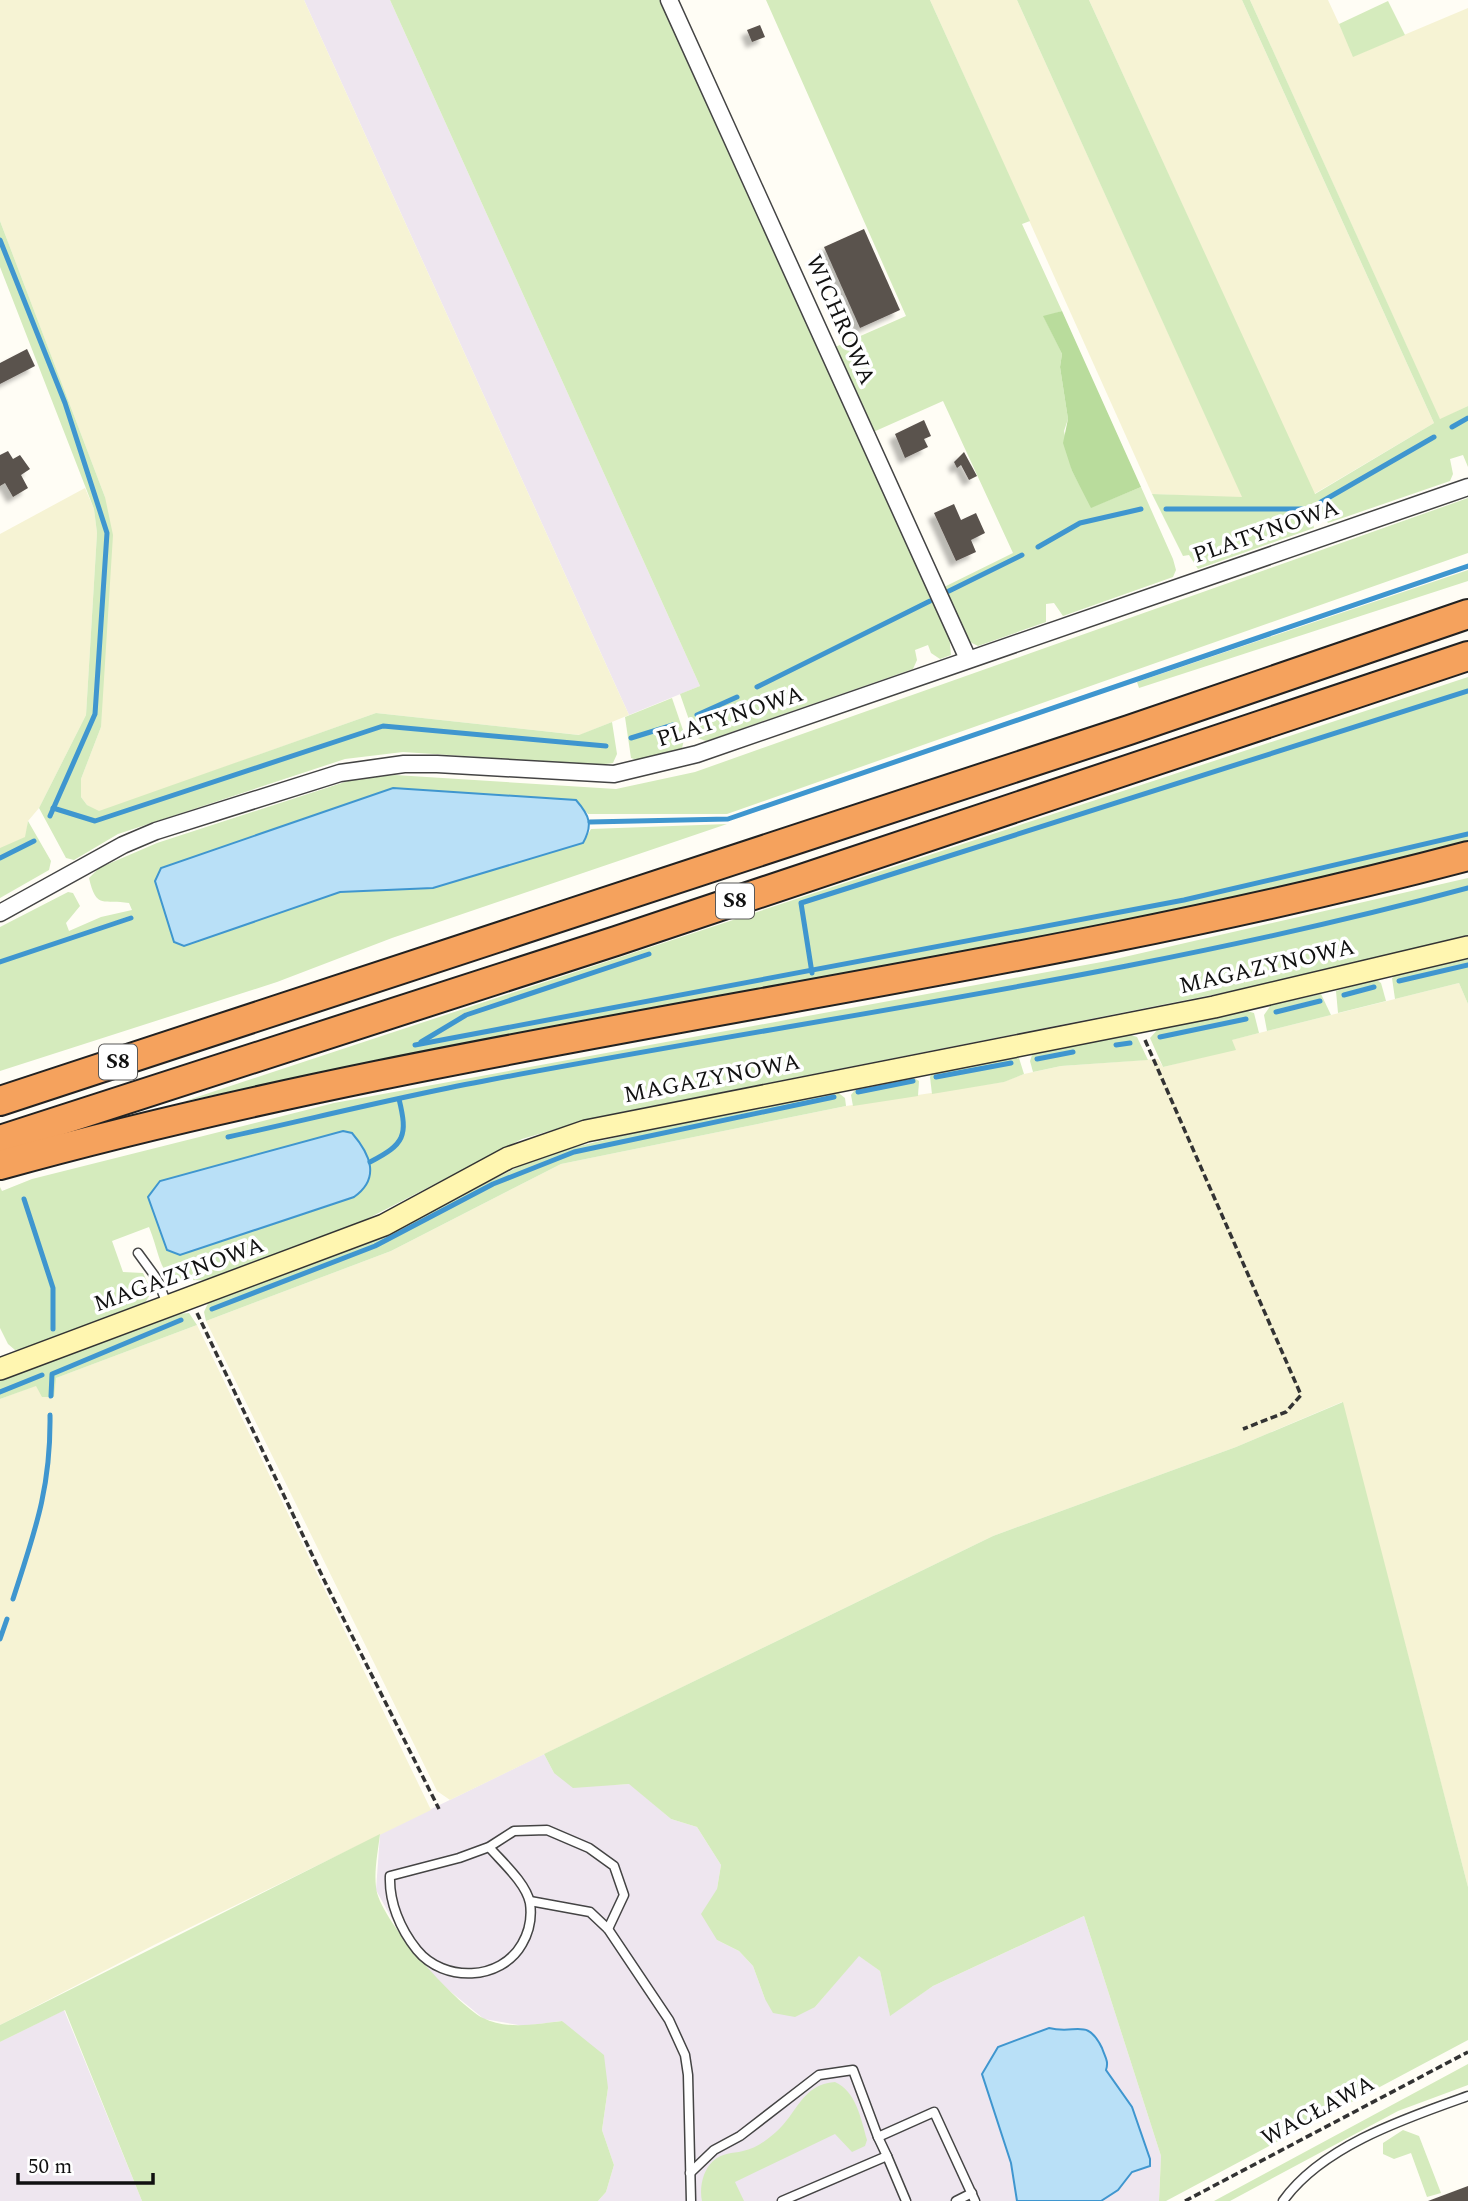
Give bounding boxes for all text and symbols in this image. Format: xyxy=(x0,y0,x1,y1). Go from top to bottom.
street label: WICHROWA xyxy=(796,249,884,391)
street label: PLATYNOWA xyxy=(1188,491,1344,573)
street label: PLATYNOWA xyxy=(652,677,808,757)
road number: S8 xyxy=(716,884,754,918)
street label: MAGAZYNOWA xyxy=(1176,930,1358,1004)
road number: S8 xyxy=(99,1044,137,1080)
street label: MAGAZYNOWA xyxy=(621,1045,803,1113)
street label: MAGAZYNOWA xyxy=(89,1228,269,1322)
street label: WACŁAWA xyxy=(1255,2066,1381,2156)
scale bar xyxy=(18,2142,152,2186)
text: 50 m xyxy=(28,2151,72,2183)

